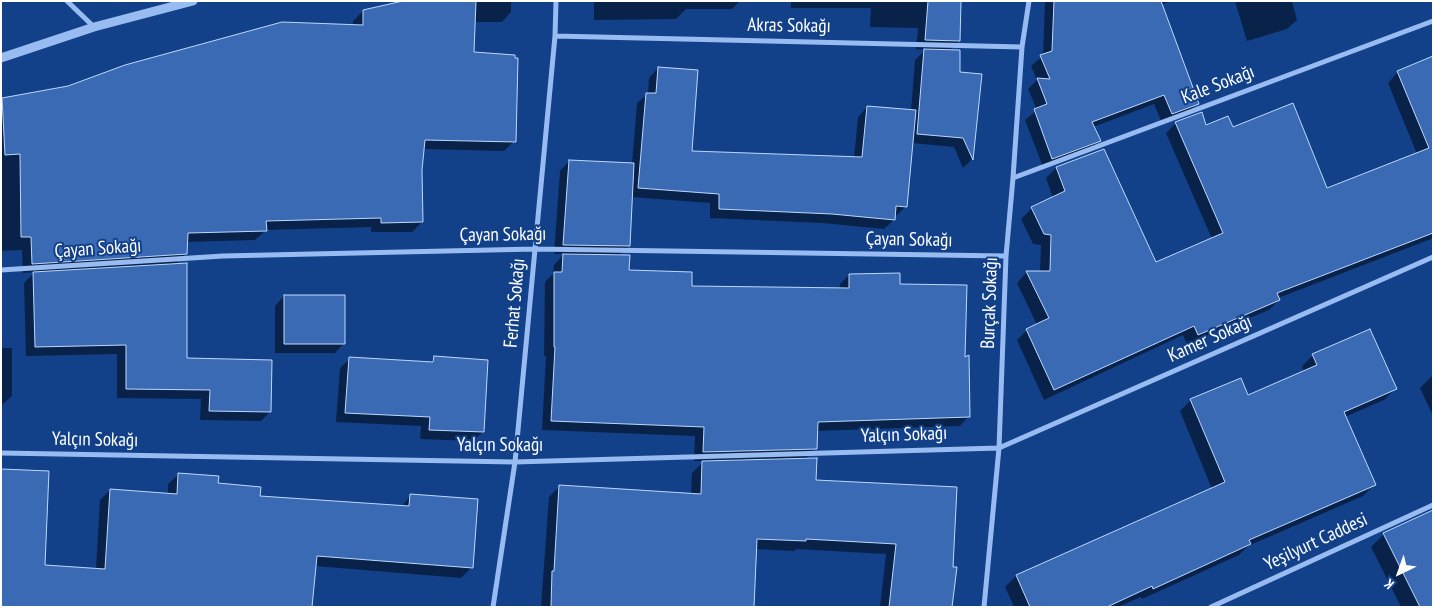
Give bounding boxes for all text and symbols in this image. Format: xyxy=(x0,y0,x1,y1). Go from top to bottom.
street label: Akras Sokağı xyxy=(747,14,831,38)
street label: Kale Sokağı xyxy=(1178,61,1258,109)
street label: Çayan Sokağı xyxy=(459,223,547,247)
street label: Çayan Sokağı xyxy=(865,228,953,252)
street label: Çayan Sokağı xyxy=(54,235,142,263)
street label: Ferhat Sokağı xyxy=(500,257,530,349)
street label: Burçak Sokağı xyxy=(977,257,1003,349)
street label: Kamer Sokağı xyxy=(1164,310,1256,368)
street label: Yalçın Sokağı xyxy=(860,422,948,448)
street label: Yalçın Sokağı xyxy=(52,428,138,452)
street label: Yalçın Sokağı xyxy=(457,435,543,457)
street label: Yeşilyurt Caddesi xyxy=(1261,508,1371,576)
north arrow xyxy=(1374,548,1424,598)
text: K xyxy=(1380,575,1398,593)

